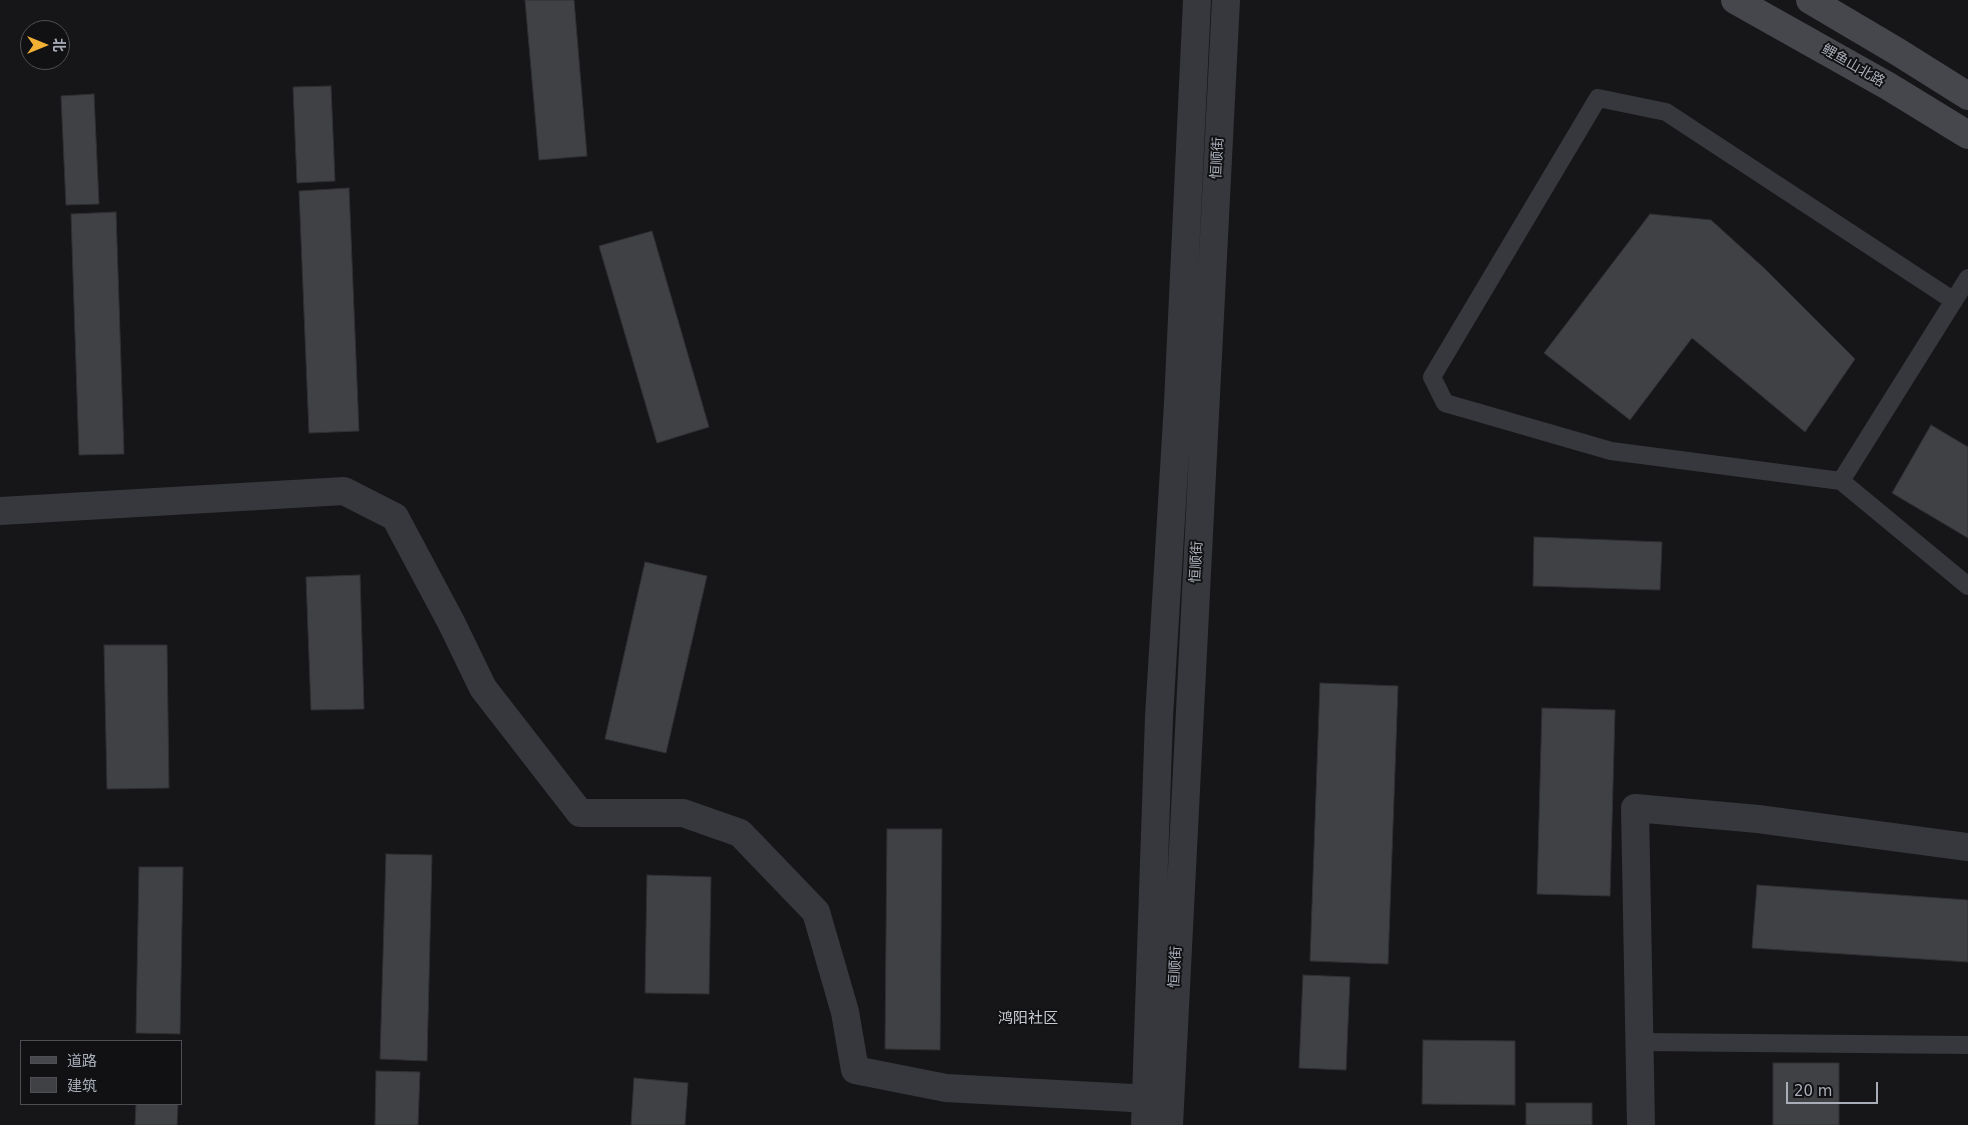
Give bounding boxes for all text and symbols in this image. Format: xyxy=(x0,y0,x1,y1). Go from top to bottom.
north arrow xyxy=(20,20,70,70)
text: 北 xyxy=(51,38,67,52)
street label: 鲤鱼山北路 xyxy=(1818,41,1888,91)
street label: 恒顺街 xyxy=(1209,137,1227,179)
street label: 恒顺街 xyxy=(1188,541,1206,583)
street label: 恒顺街 xyxy=(1167,946,1185,988)
district label: 鸿阳社区 xyxy=(998,1010,1058,1028)
legend xyxy=(20,1040,182,1105)
text: 道路 xyxy=(67,1052,97,1070)
scale bar xyxy=(1788,1072,1880,1104)
text: 建筑 xyxy=(67,1077,97,1095)
text: 20 m xyxy=(1794,1082,1832,1100)

